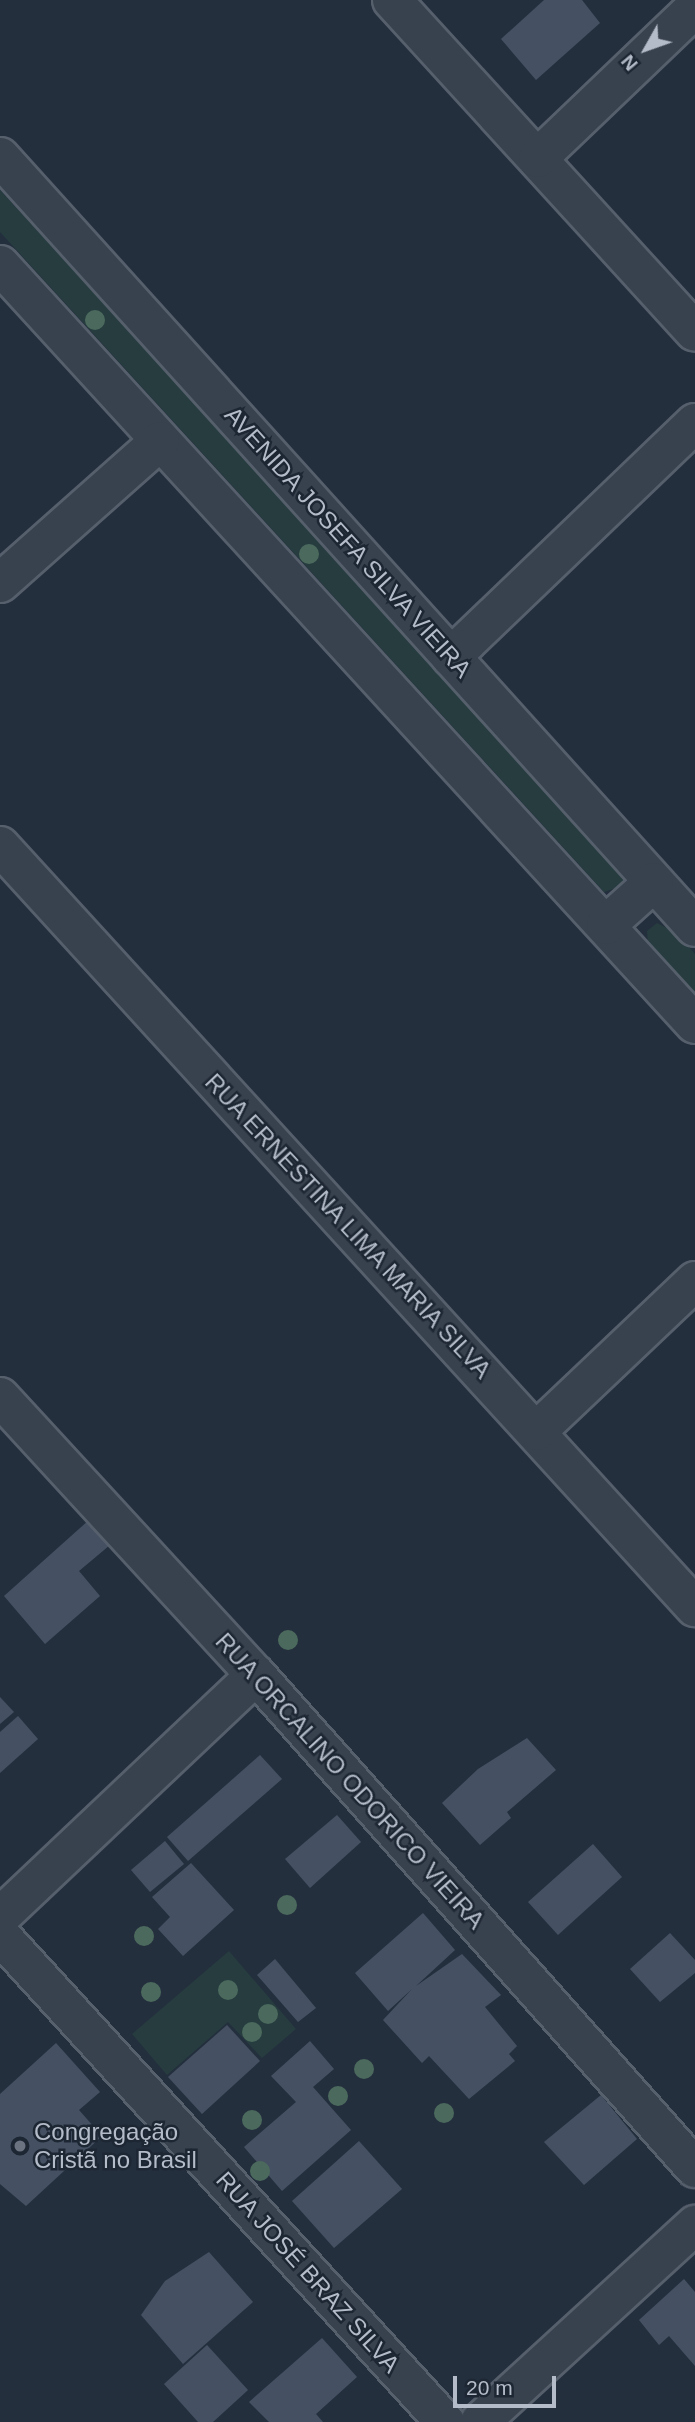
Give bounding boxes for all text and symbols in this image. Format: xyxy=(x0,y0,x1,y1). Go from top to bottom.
north arrow xyxy=(611,14,681,84)
text: N xyxy=(617,51,642,75)
street label: AVENIDA JOSEFA SILVA VIEIRA xyxy=(217,399,479,685)
street label: RUA ERNESTINA LIMA MARIA SILVA xyxy=(197,1066,499,1386)
street label: RUA ORCALINO ODORICO VIEIRA xyxy=(209,1627,491,1935)
place label: Congregação Cristã no Brasil xyxy=(34,2118,197,2174)
marker: Congregação Cristã no Brasil xyxy=(12,2138,28,2154)
street label: RUA JOSÉ BRAZ SILVA xyxy=(210,2165,406,2379)
scale bar xyxy=(457,2362,560,2406)
text: 20 m xyxy=(466,2376,513,2399)

